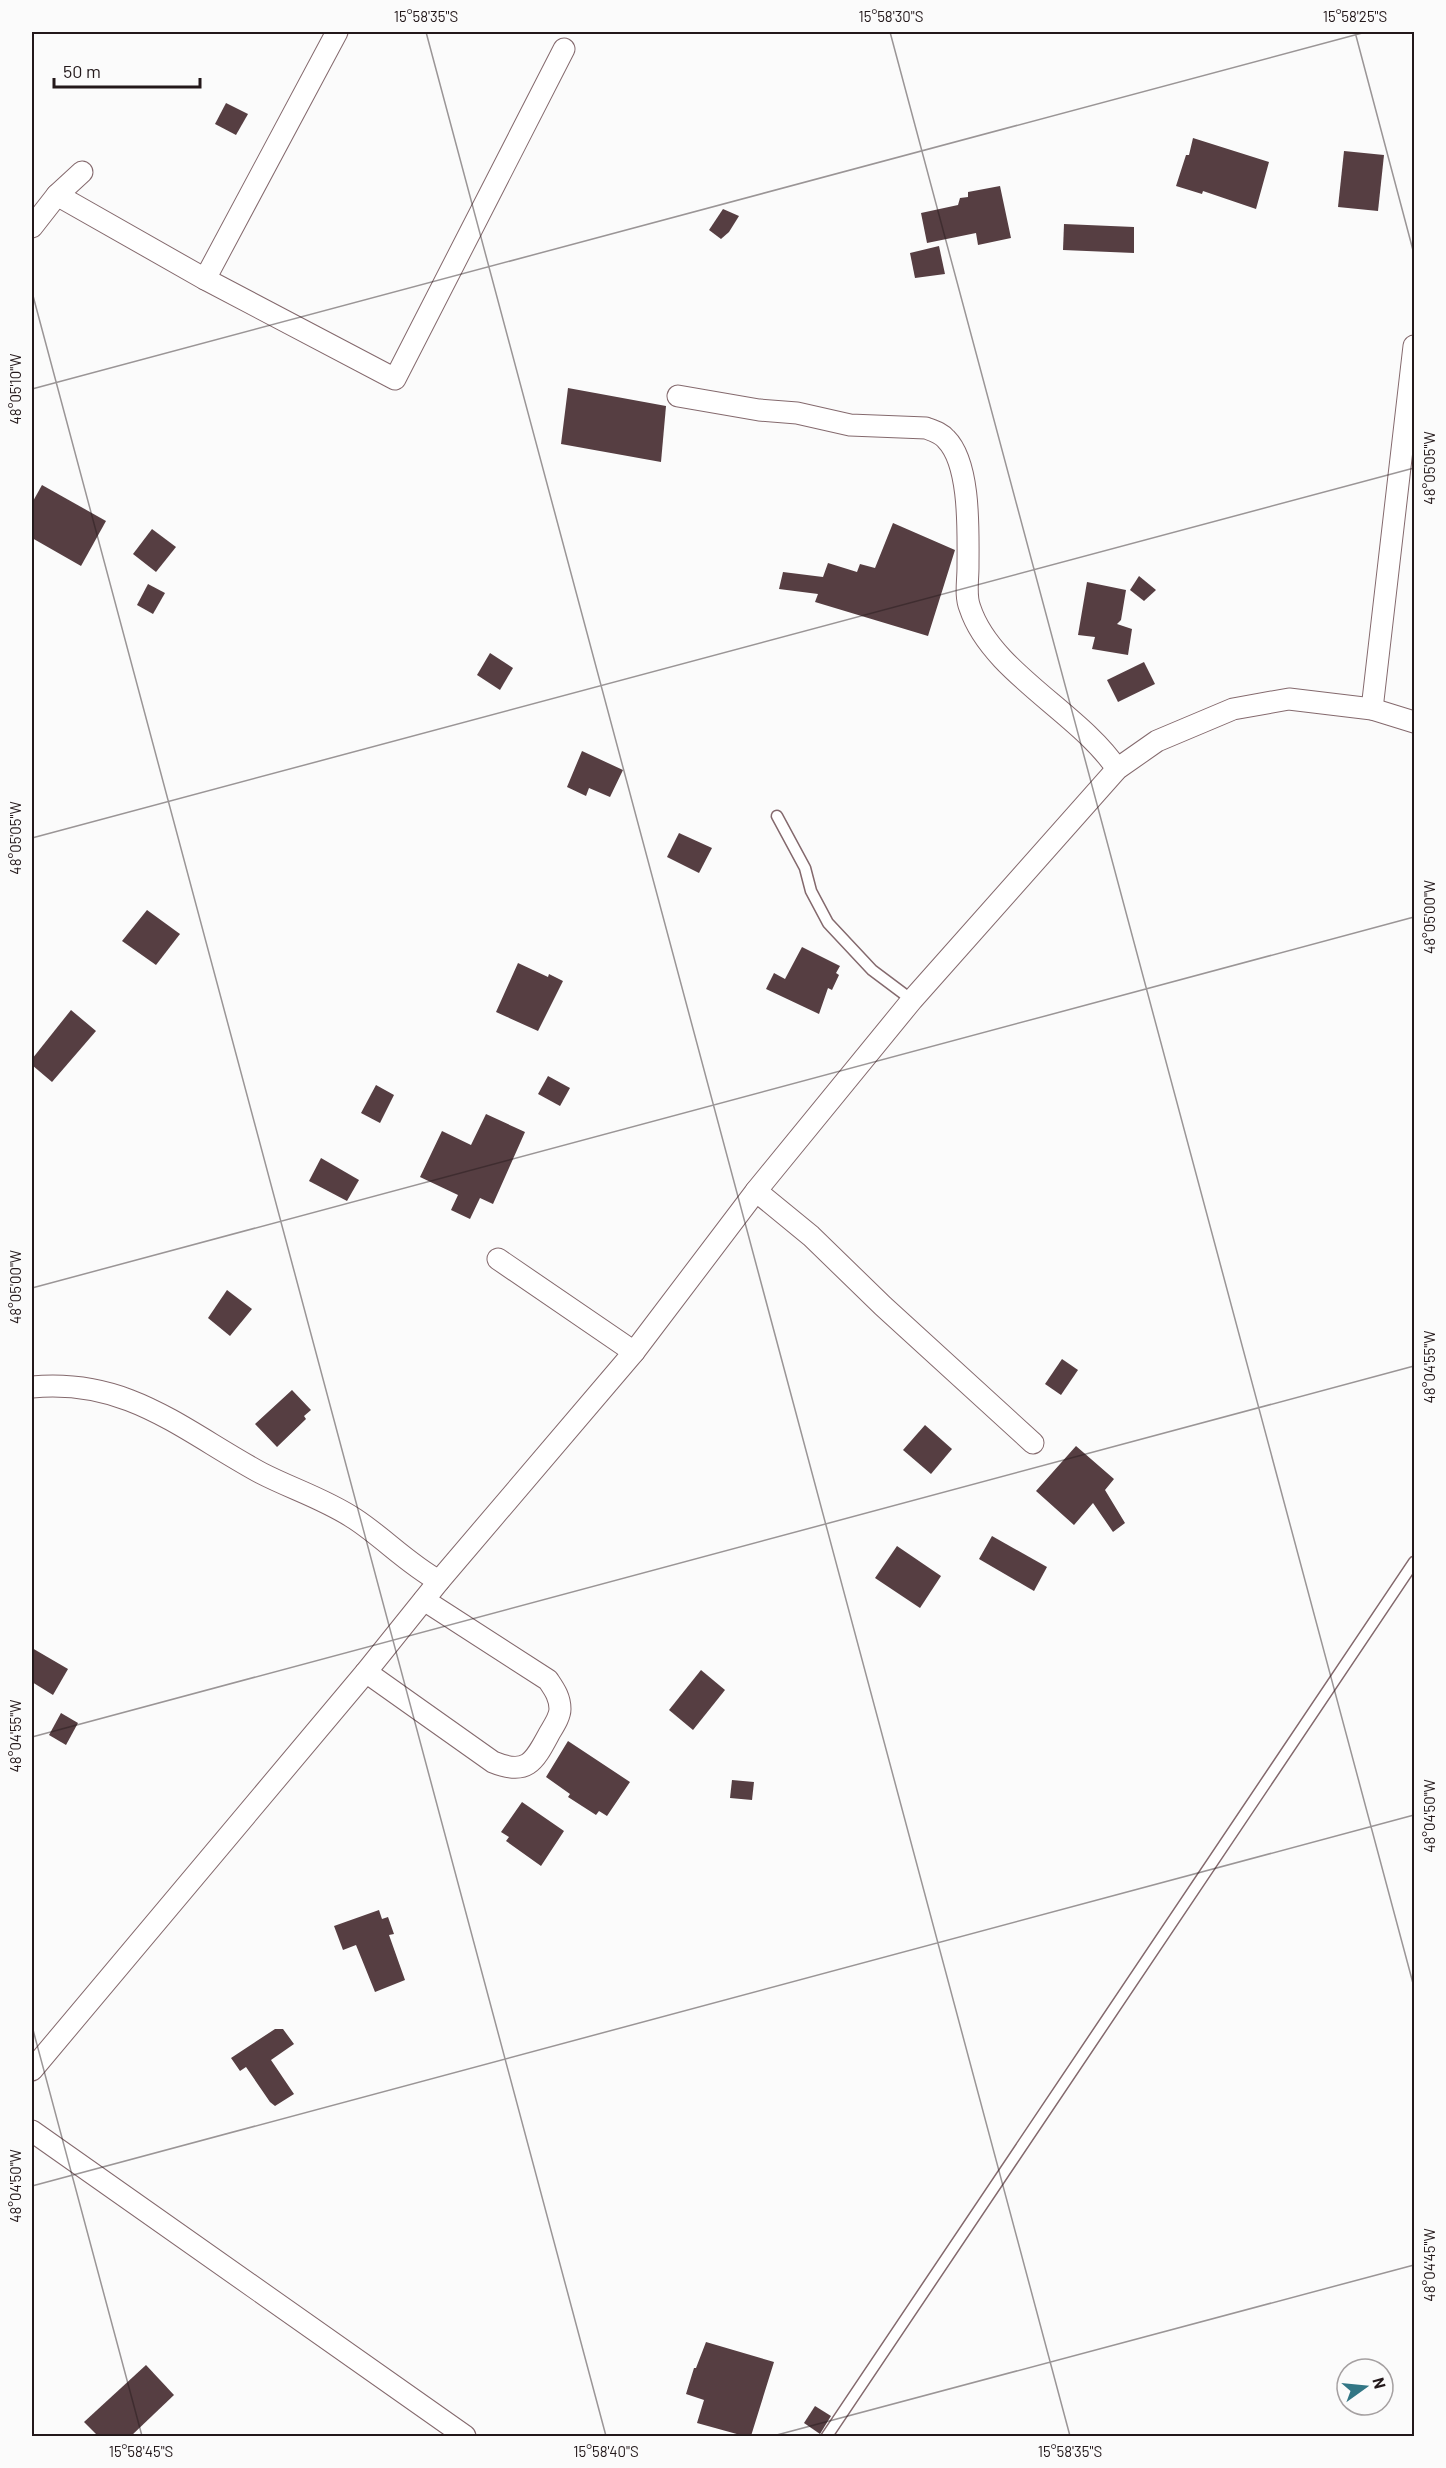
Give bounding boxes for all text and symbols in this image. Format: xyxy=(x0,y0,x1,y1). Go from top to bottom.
text: 15°58'35"S xyxy=(394,7,458,25)
text: 15°58'30"S xyxy=(858,7,924,25)
text: 15°58'25"S xyxy=(1323,7,1387,25)
scale bar xyxy=(54,51,200,89)
text: 50 m xyxy=(63,60,101,82)
text: 48°05'10"W xyxy=(6,354,24,424)
text: 48°05'05"W xyxy=(1420,431,1438,505)
text: 48°05'05"W xyxy=(6,801,24,875)
text: 48°05'00"W xyxy=(1420,880,1438,954)
text: 48°05'00"W xyxy=(6,1250,24,1324)
text: 48°04'55"W xyxy=(1420,1331,1438,1403)
text: 48°04'55"W xyxy=(6,1700,24,1772)
text: 48°04'50"W xyxy=(1420,1779,1438,1853)
text: 48°04'50"W xyxy=(6,2149,24,2223)
text: 48°04'45"W xyxy=(1420,2228,1438,2302)
north arrow xyxy=(1335,2357,1395,2417)
text: N xyxy=(1369,2375,1391,2391)
text: 15°58'45"S xyxy=(109,2442,173,2460)
text: 15°58'40"S xyxy=(573,2442,639,2460)
text: 15°58'35"S xyxy=(1038,2442,1102,2460)

